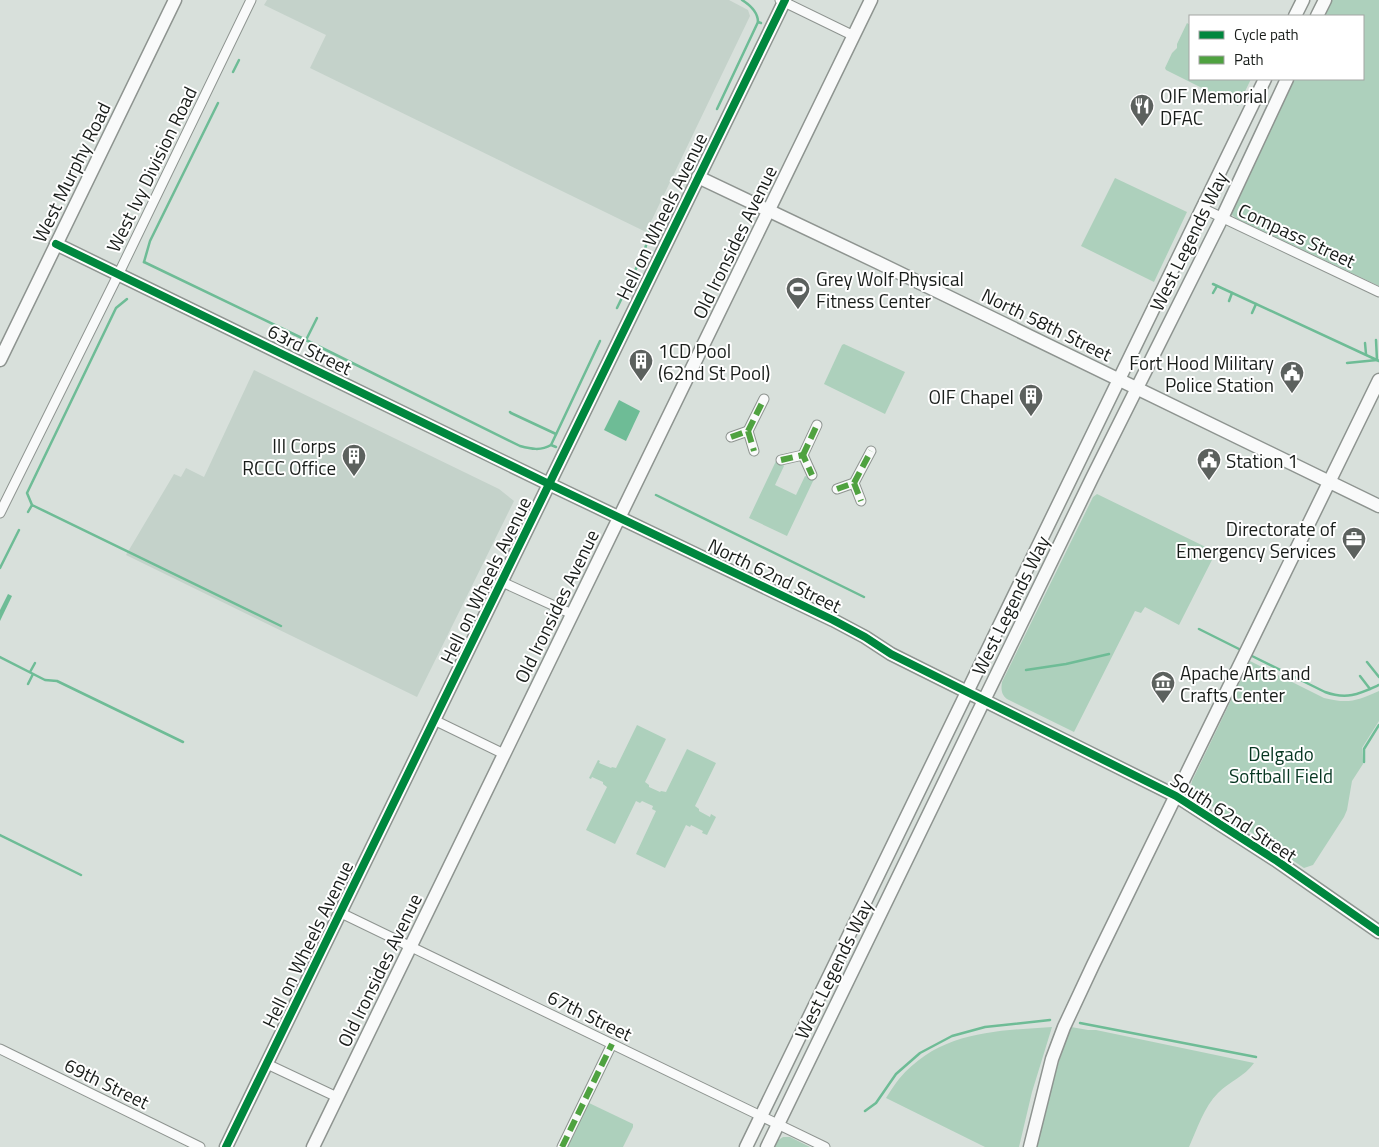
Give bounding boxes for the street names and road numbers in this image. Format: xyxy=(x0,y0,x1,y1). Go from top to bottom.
street label: West Ivy Division Road xyxy=(98,81,204,257)
street label: West Murphy Road xyxy=(24,97,118,247)
street label: Hell on Wheels Avenue xyxy=(608,128,714,304)
street label: Old Ironsides Avenue xyxy=(684,160,784,324)
street label: West Legends Way xyxy=(1142,166,1234,316)
street label: Compass Street xyxy=(1234,195,1361,275)
street label: North 58th Street xyxy=(977,280,1117,368)
street label: 63rd Street xyxy=(263,316,357,382)
street label: Hell on Wheels Avenue xyxy=(432,492,538,668)
street label: Old Ironsides Avenue xyxy=(506,524,606,688)
street label: North 62nd Street xyxy=(703,530,847,620)
street label: West Legends Way xyxy=(964,530,1056,680)
street label: South 62nd Street xyxy=(1165,765,1303,869)
street label: Hell on Wheels Avenue xyxy=(254,856,360,1032)
street label: Old Ironsides Avenue xyxy=(329,888,429,1052)
street label: West Legends Way xyxy=(787,894,879,1044)
street label: 67th Street xyxy=(543,982,638,1048)
street label: 69th Street xyxy=(60,1050,155,1116)

